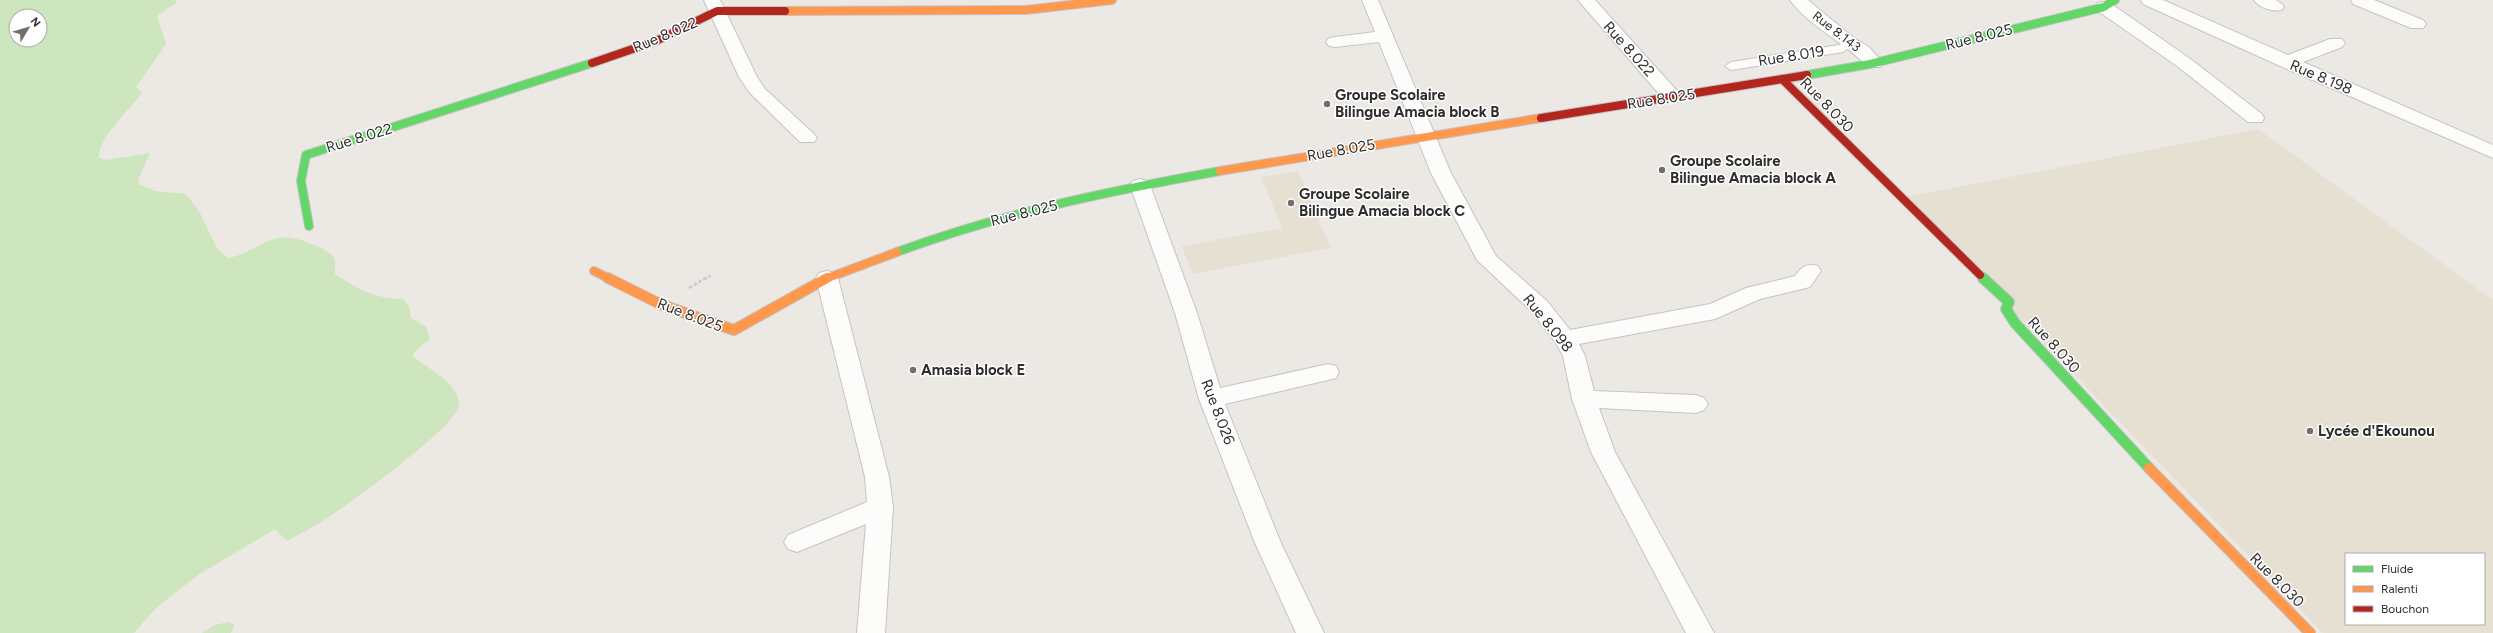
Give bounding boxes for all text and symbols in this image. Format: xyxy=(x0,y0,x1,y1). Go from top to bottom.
north arrow xyxy=(8,8,48,48)
street label: Rue 8.143 xyxy=(1810,8,1864,55)
street label: Rue 8.022 xyxy=(630,13,700,57)
text: N xyxy=(28,15,43,30)
street label: Rue 8.022 xyxy=(1599,18,1659,80)
street label: Rue 8.025 xyxy=(1944,20,2014,54)
street label: Rue 8.019 xyxy=(1757,42,1825,70)
street label: Rue 8.198 xyxy=(2287,56,2355,98)
street label: Rue 8.030 xyxy=(1796,74,1858,136)
street label: Rue 8.025 xyxy=(1626,85,1696,113)
place label: Groupe Scolaire Bilingue Amacia block B xyxy=(1335,86,1500,121)
marker: Groupe Scolaire Bilingue Amacia block B xyxy=(1322,99,1332,109)
street label: Rue 8.022 xyxy=(324,119,394,157)
street label: Rue 8.025 xyxy=(1306,135,1376,165)
place label: Groupe Scolaire Bilingue Amacia block A xyxy=(1670,152,1836,187)
marker: Groupe Scolaire Bilingue Amacia block A xyxy=(1657,165,1667,175)
place label: Groupe Scolaire Bilingue Amacia block C xyxy=(1299,185,1465,220)
street label: Rue 8.025 xyxy=(989,196,1059,230)
marker: Groupe Scolaire Bilingue Amacia block C xyxy=(1286,198,1296,208)
street label: Rue 8.098 xyxy=(1519,290,1577,356)
street label: Rue 8.025 xyxy=(655,294,725,336)
street label: Rue 8.030 xyxy=(2024,313,2084,377)
place label: Amasia block E xyxy=(921,361,1025,379)
marker: Amasia block E xyxy=(908,365,918,375)
street label: Rue 8.026 xyxy=(1197,377,1239,448)
place label: Lycée d'Ekounou xyxy=(2318,422,2435,440)
marker: Lycée d'Ekounou xyxy=(2305,426,2315,436)
street label: Rue 8.030 xyxy=(2246,549,2308,611)
legend xyxy=(2345,553,2485,625)
text: Fluide xyxy=(2381,562,2414,576)
text: Ralenti xyxy=(2381,582,2418,596)
text: Bouchon xyxy=(2381,602,2429,616)

